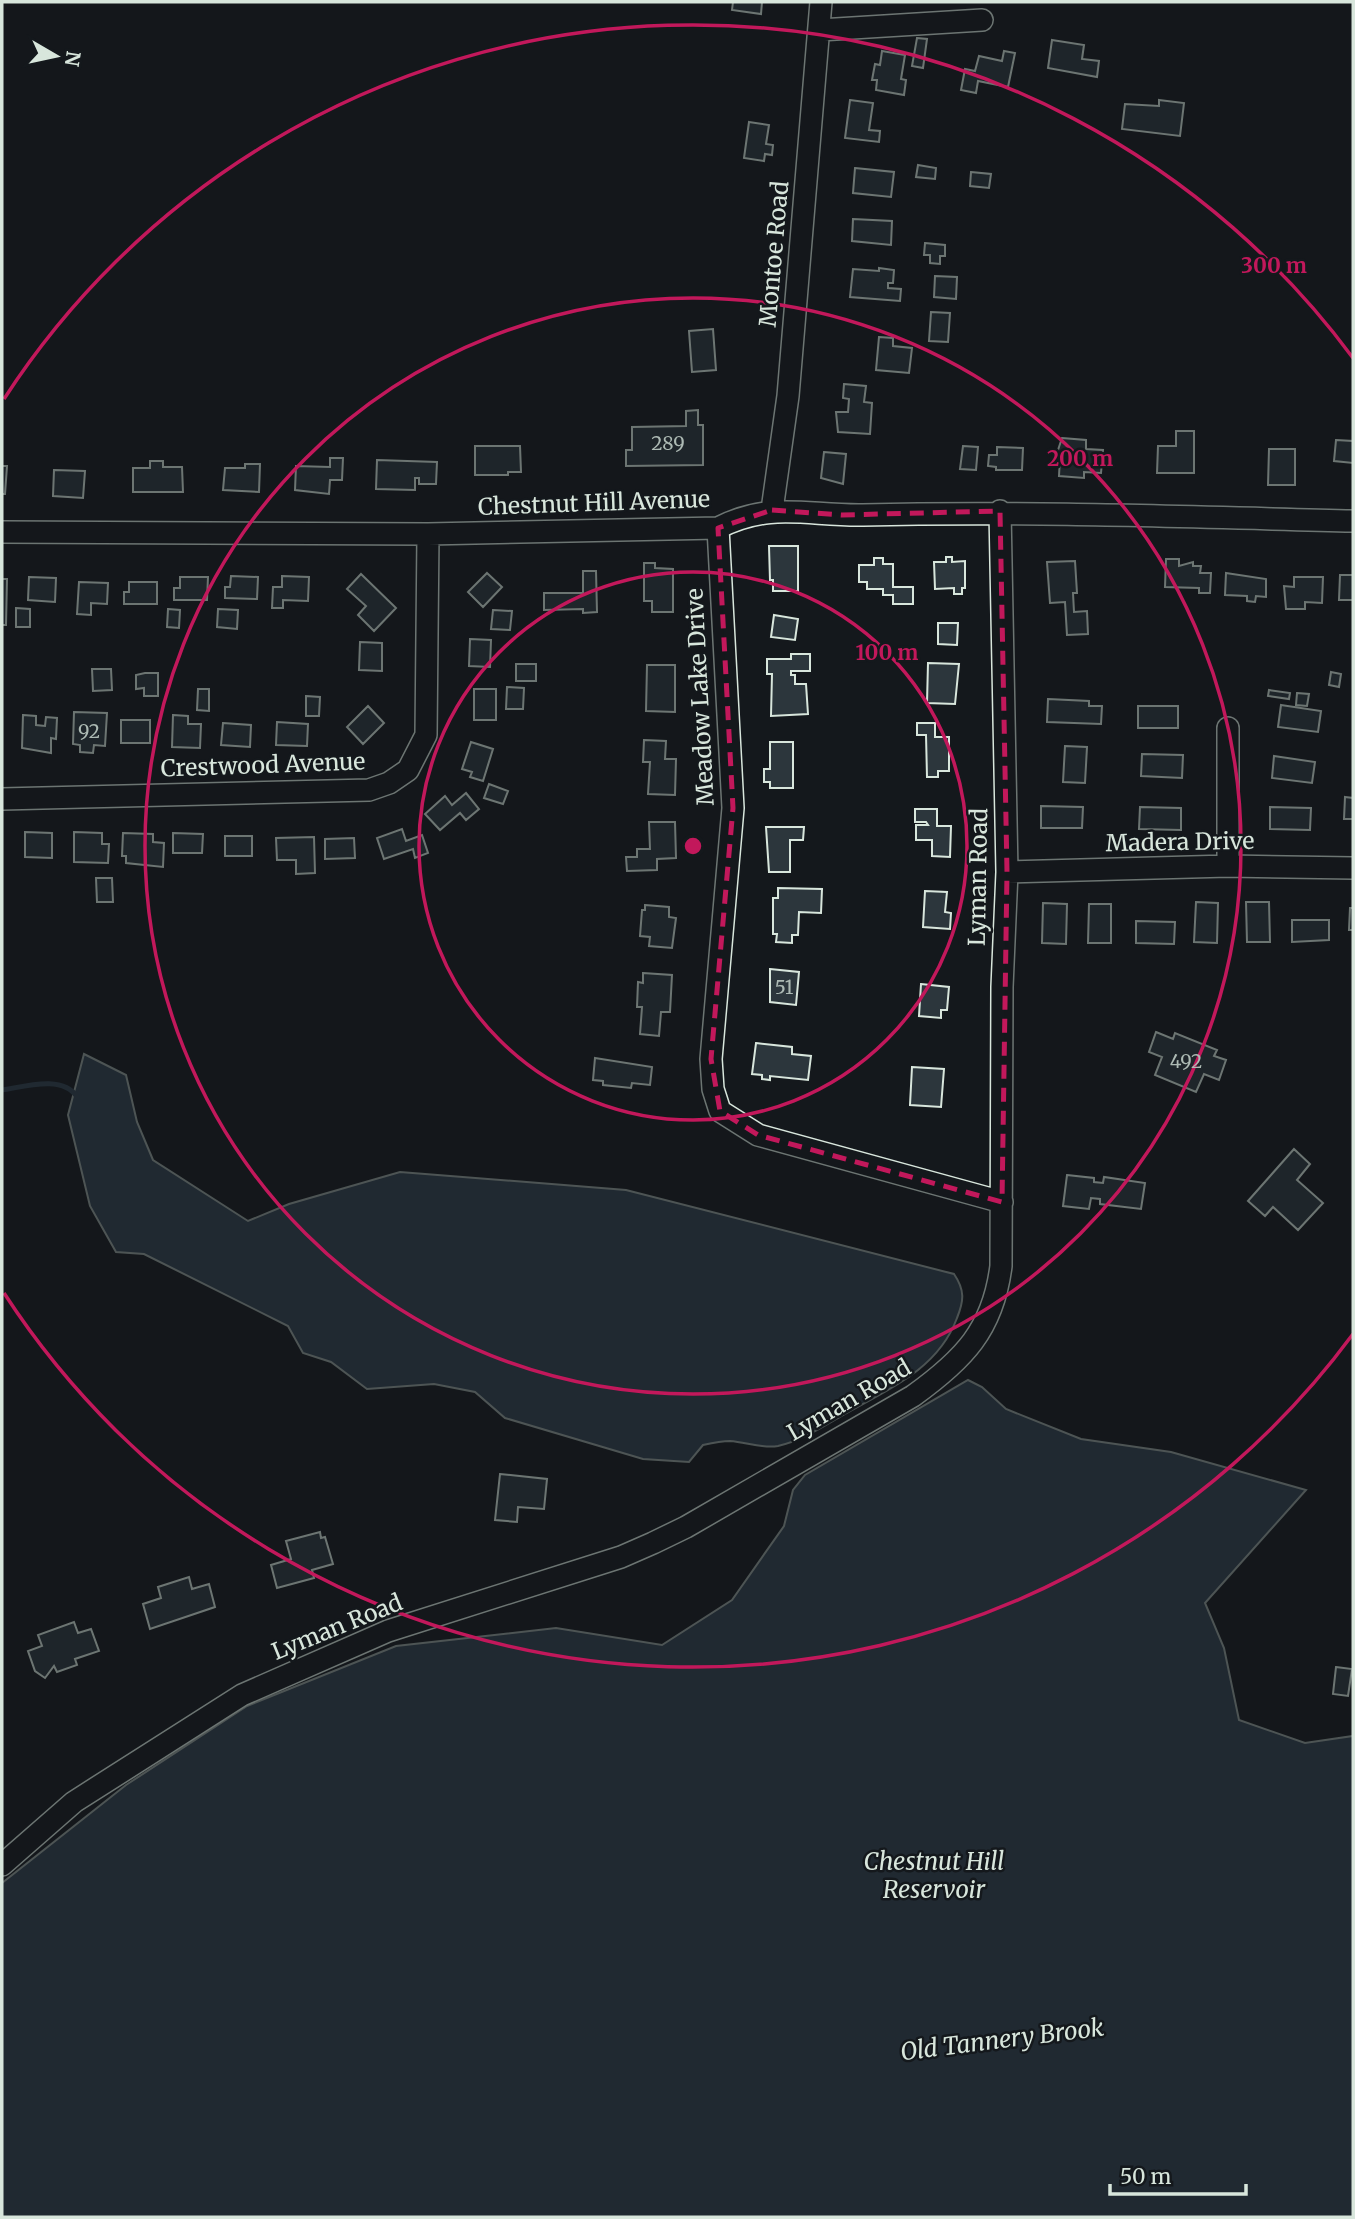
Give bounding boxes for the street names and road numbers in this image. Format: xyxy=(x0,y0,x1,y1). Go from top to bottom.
street label: Montoe Road xyxy=(753,179,794,328)
street label: Chestnut Hill Avenue xyxy=(477,484,711,521)
street label: Meadow Lake Drive xyxy=(679,588,720,806)
street label: Crestwood Avenue xyxy=(160,746,366,783)
street label: Lyman Road xyxy=(962,808,993,946)
street label: Madera Drive xyxy=(1105,826,1255,857)
street label: Lyman Road xyxy=(782,1352,916,1447)
street label: Lyman Road xyxy=(267,1587,406,1666)

